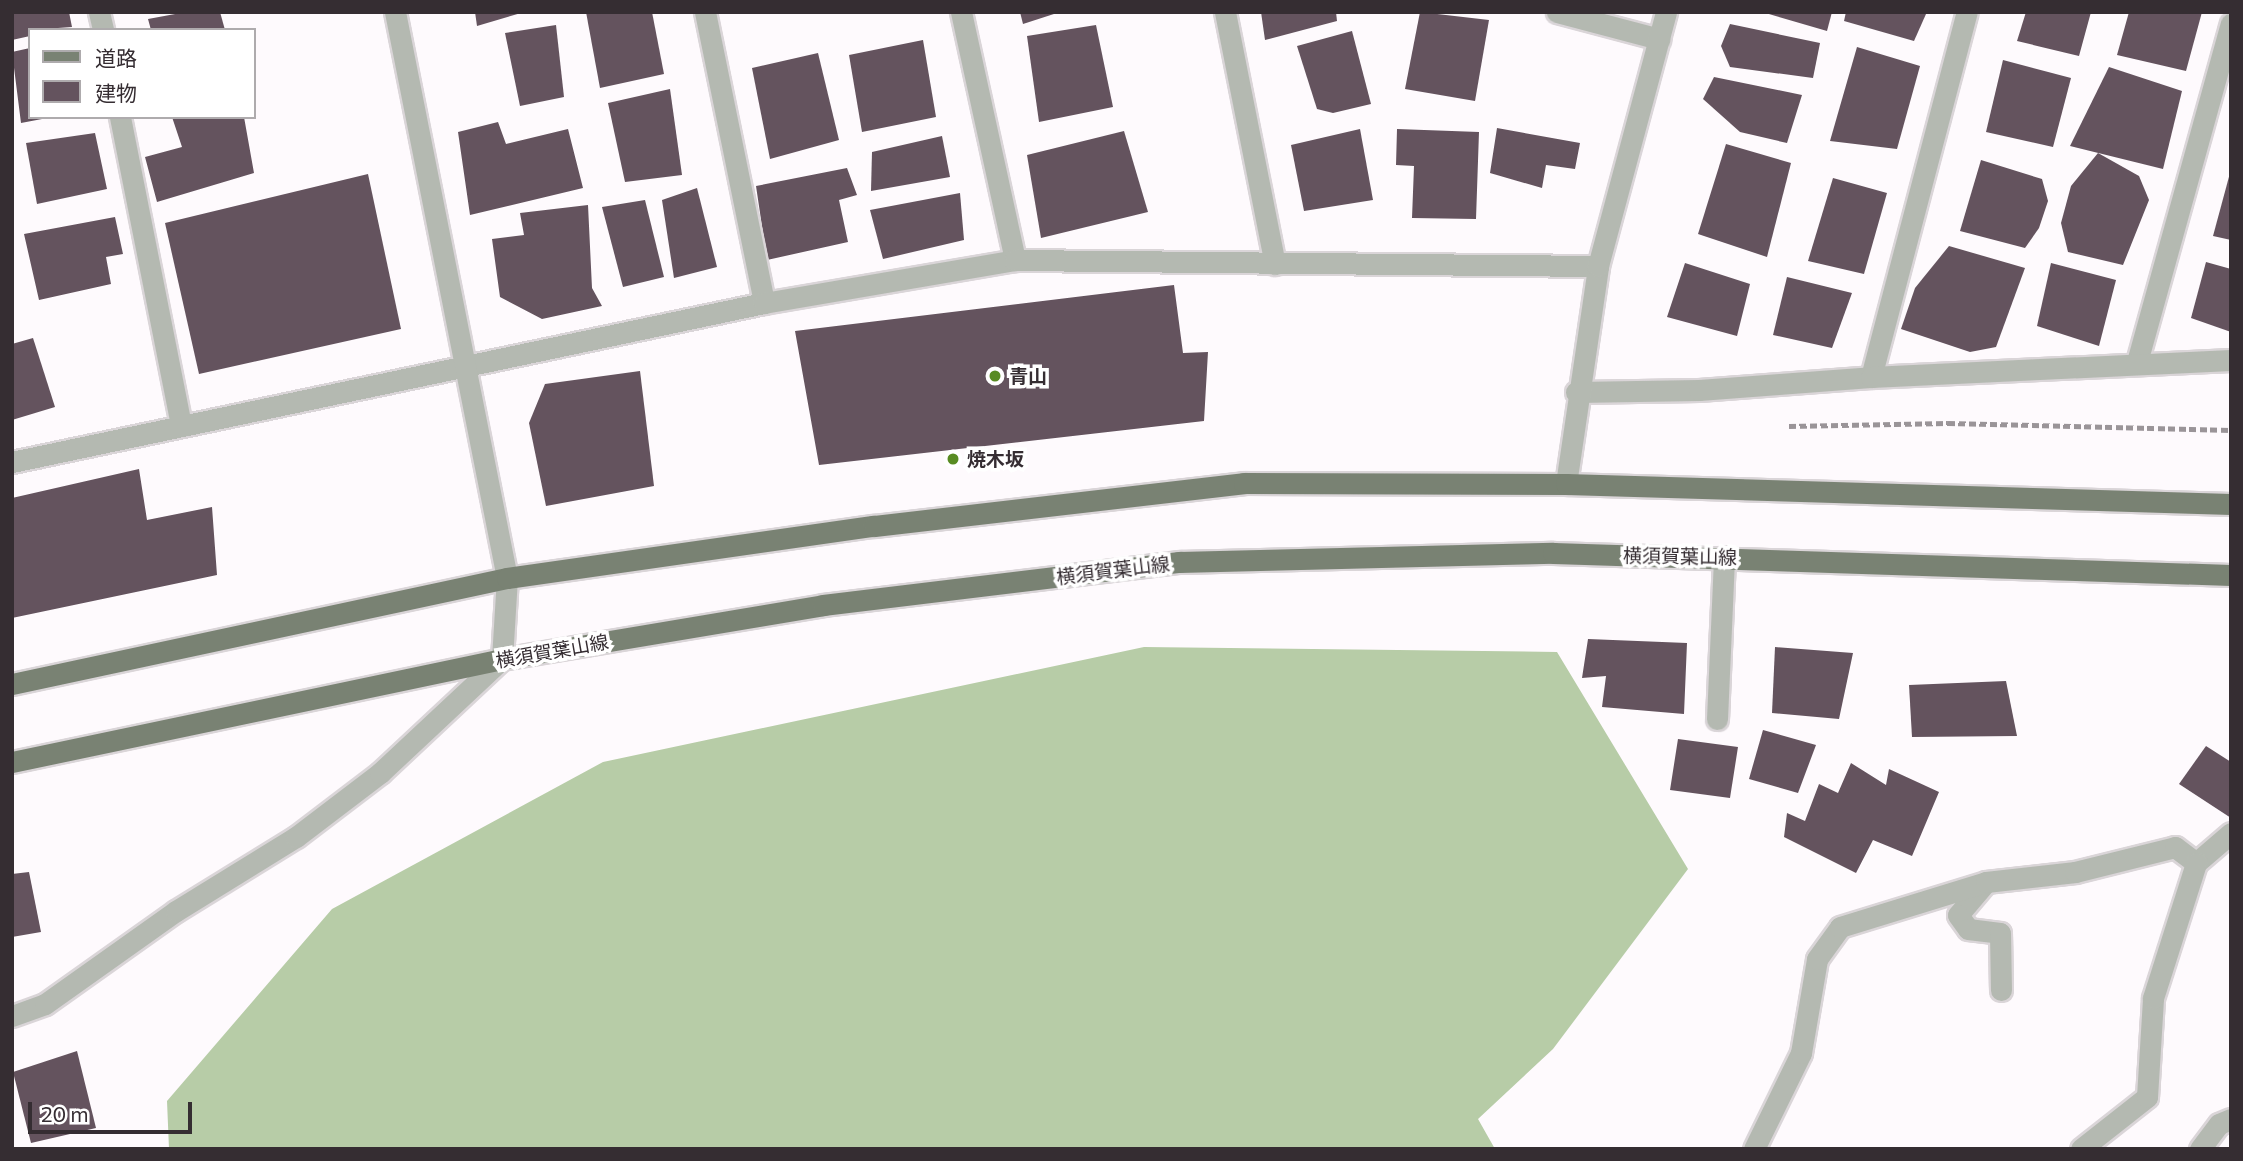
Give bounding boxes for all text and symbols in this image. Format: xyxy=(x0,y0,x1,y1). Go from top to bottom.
legend xyxy=(28,28,256,119)
text: 道路 xyxy=(95,45,137,70)
text: 建物 xyxy=(95,80,137,105)
place label: 青山 xyxy=(1009,365,1047,387)
marker: 青山 xyxy=(987,368,1003,384)
place label: 焼木坂 xyxy=(967,448,1024,470)
marker: 焼木坂 xyxy=(945,451,961,467)
street label: 横須賀葉山線 xyxy=(1623,544,1737,568)
street label: 横須賀葉山線 xyxy=(1055,552,1171,588)
street label: 横須賀葉山線 xyxy=(494,630,610,672)
scale bar xyxy=(32,1088,196,1132)
text: 20 m xyxy=(41,1101,89,1126)

